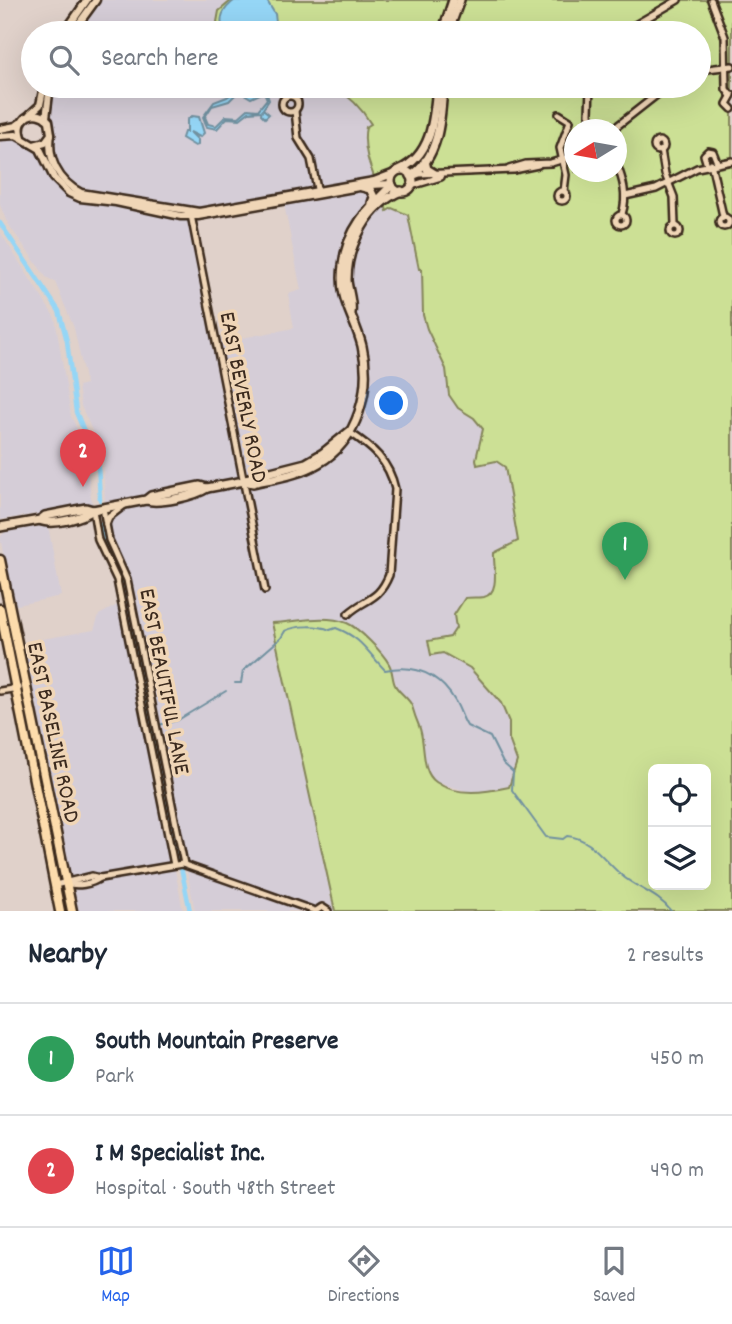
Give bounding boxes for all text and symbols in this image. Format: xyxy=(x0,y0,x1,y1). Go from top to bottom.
search box xyxy=(21,21,711,98)
icon: search xyxy=(45,41,83,79)
text: Search here xyxy=(101,41,219,78)
north arrow xyxy=(564,119,627,182)
street label: EAST BEVERLY ROAD xyxy=(209,309,274,486)
your location xyxy=(374,386,408,420)
pin: 2 xyxy=(60,429,106,487)
pin: 1 xyxy=(602,522,648,580)
street label: EAST BEAUTIFUL LANE xyxy=(128,586,197,778)
street label: EAST BASELINE ROAD xyxy=(16,639,87,826)
map controls xyxy=(648,764,711,890)
button: locate xyxy=(648,764,711,827)
button: layers xyxy=(648,827,711,890)
text: Nearby xyxy=(28,935,106,978)
text: 2 results xyxy=(627,940,704,973)
text: South Mountain Preserve xyxy=(95,1024,338,1061)
text: 1 xyxy=(48,1043,54,1076)
text: 450 m xyxy=(650,1043,704,1076)
text: Park xyxy=(95,1061,134,1094)
text: I M Specialist Inc. xyxy=(95,1136,265,1173)
text: 2 xyxy=(46,1155,56,1188)
text: 490 m xyxy=(650,1155,704,1188)
text: Hospital · South 48th Street xyxy=(95,1173,336,1206)
tab: Map xyxy=(97,1242,135,1311)
tab: Directions xyxy=(328,1242,400,1311)
tab: Saved xyxy=(593,1242,635,1311)

